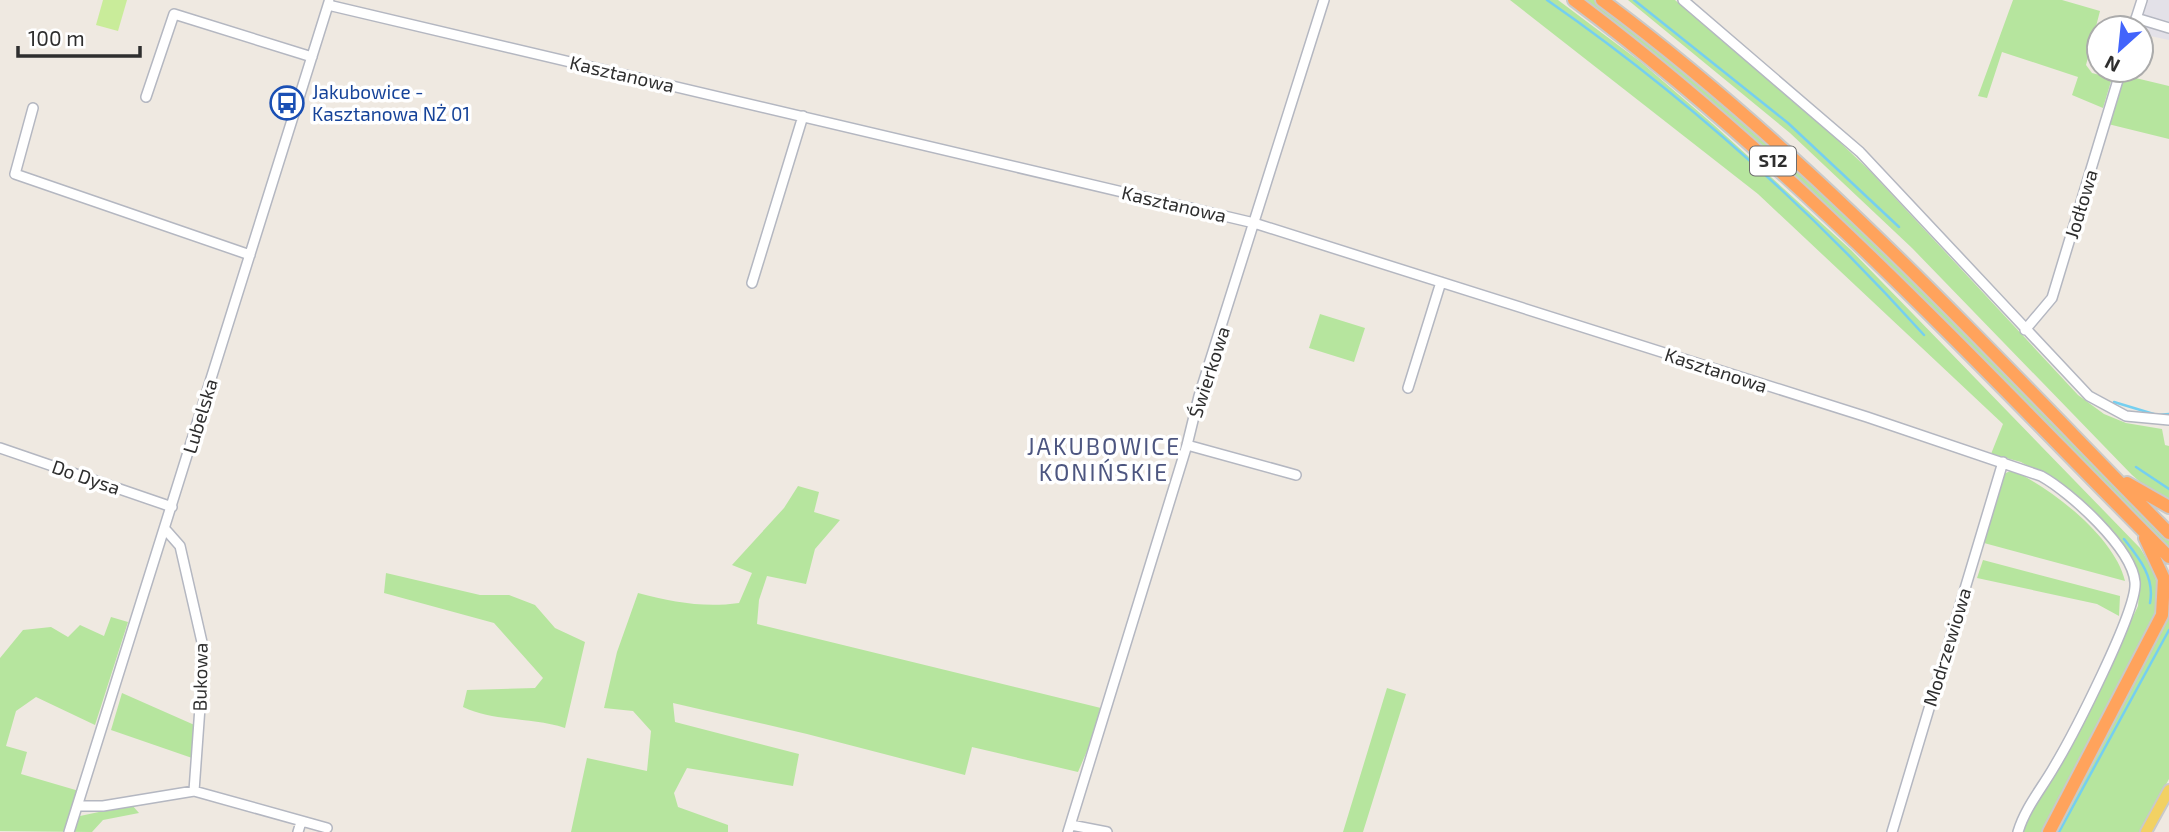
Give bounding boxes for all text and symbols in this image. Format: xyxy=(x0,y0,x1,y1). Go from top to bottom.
scale bar xyxy=(18,14,140,58)
north arrow xyxy=(2085,14,2155,84)
text: 100 m xyxy=(28,25,85,50)
street label: Kasztanowa xyxy=(568,50,677,97)
text: N xyxy=(2101,51,2123,78)
place label: Jakubowice - Kasztanowa NŻ 01 xyxy=(312,80,470,125)
bus stop icon: Jakubowice - Kasztanowa NŻ 01 xyxy=(268,84,306,122)
road number: S12 xyxy=(1750,146,1796,176)
street label: Jodłowa xyxy=(2059,166,2102,241)
street label: Kasztanowa xyxy=(1120,180,1229,227)
street label: Świerkowa xyxy=(1183,323,1234,421)
street label: Kasztanowa xyxy=(1662,342,1770,397)
street label: Lubelska xyxy=(177,376,222,456)
district label: JAKUBOWICE KONIŃSKIE xyxy=(1027,432,1181,486)
street label: Do Dysa xyxy=(49,454,123,499)
street label: Modrzewiowa xyxy=(1918,585,1975,709)
street label: Bukowa xyxy=(187,642,212,712)

